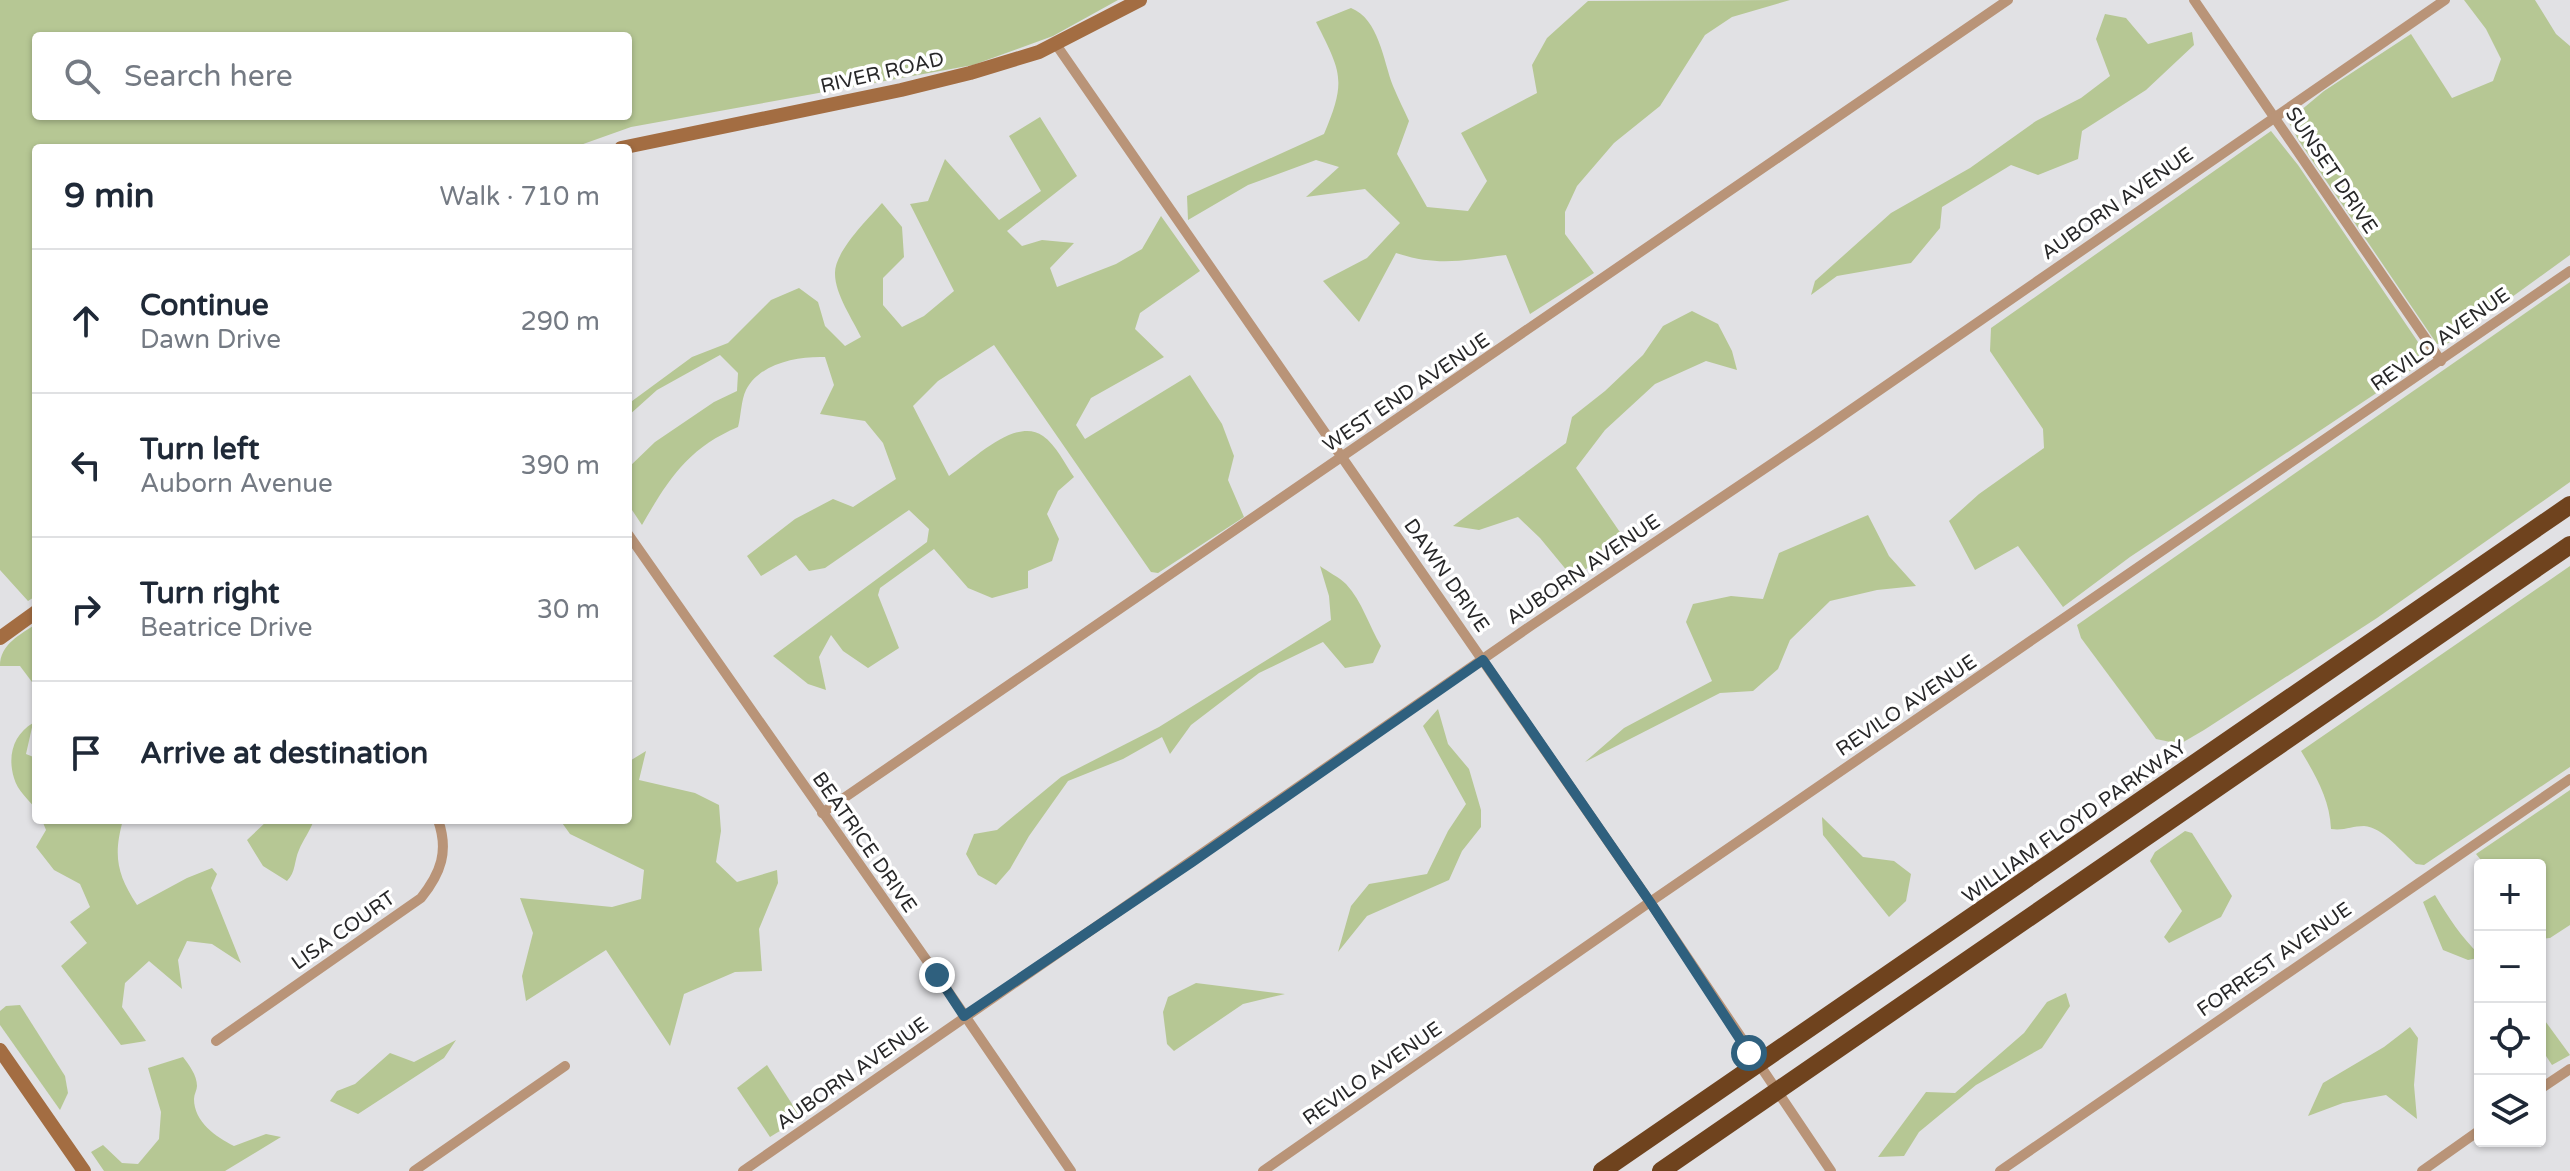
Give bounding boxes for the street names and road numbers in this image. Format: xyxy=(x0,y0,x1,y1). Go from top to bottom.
street label: RIVER ROAD xyxy=(818,47,946,99)
street label: SUNSET DRIVE xyxy=(2280,103,2382,238)
street label: AUBORN AVENUE xyxy=(2037,142,2198,265)
street label: REVILO AVENUE xyxy=(2366,283,2515,397)
street label: WEST END AVENUE xyxy=(1319,328,1494,457)
street label: AUBORN AVENUE xyxy=(1502,510,1665,630)
street label: DAWN DRIVE xyxy=(1398,514,1494,637)
street label: REVILO AVENUE xyxy=(1832,650,1981,762)
street label: WILLIAM FLOYD PARKWAY xyxy=(1958,735,2191,909)
street label: BEATRICE DRIVE xyxy=(807,768,922,917)
street label: LISA COURT xyxy=(287,886,400,975)
street label: FORREST AVENUE xyxy=(2193,898,2356,1022)
street label: AUBORN AVENUE xyxy=(772,1012,933,1135)
street label: REVILO AVENUE xyxy=(1298,1017,1447,1131)

